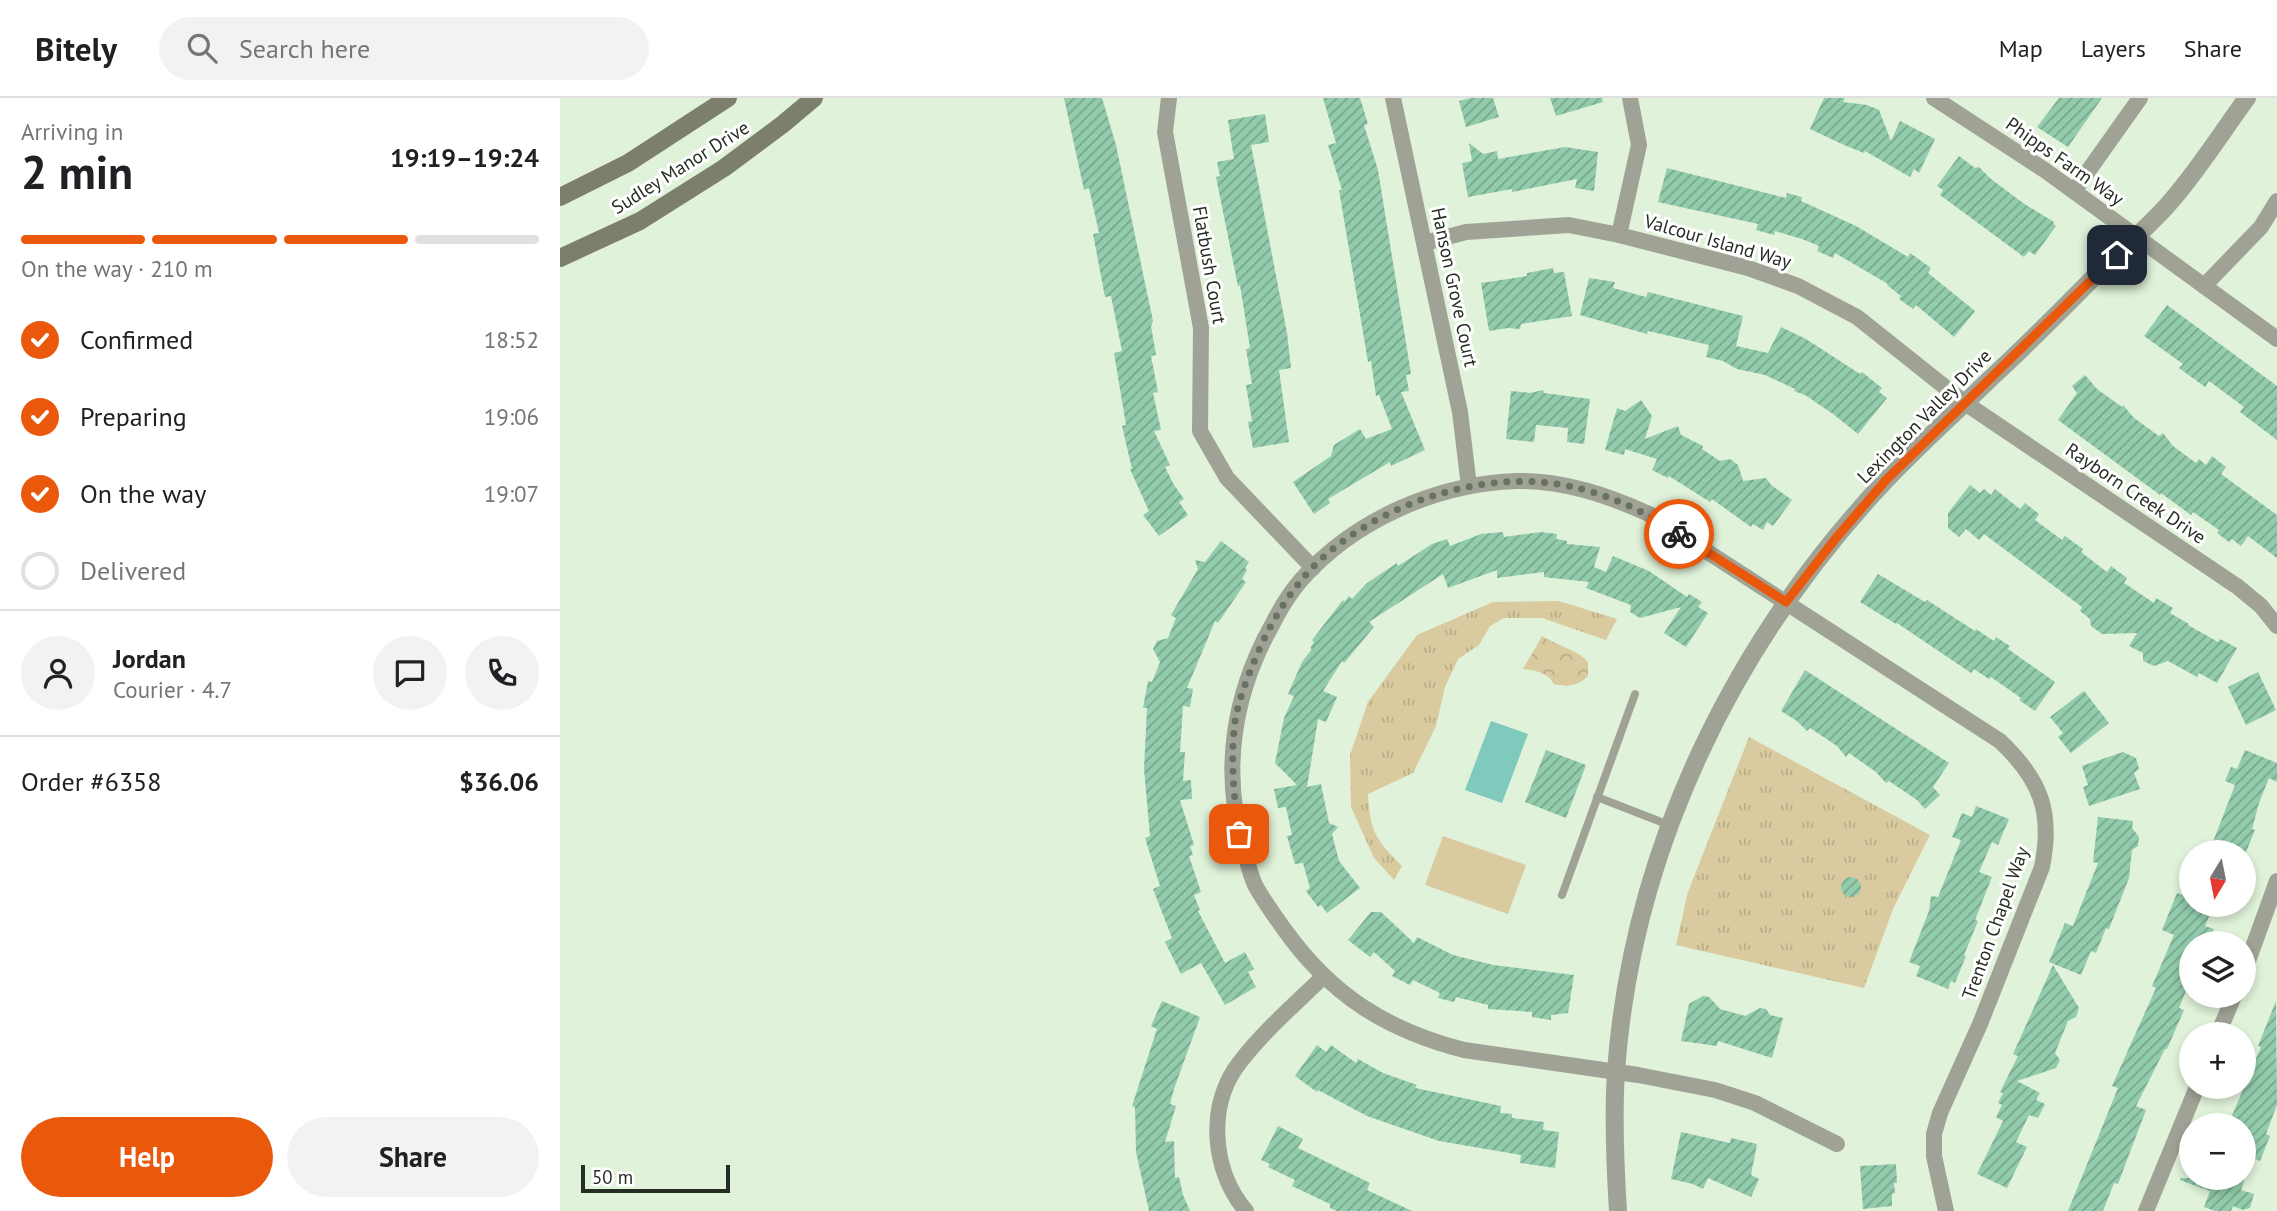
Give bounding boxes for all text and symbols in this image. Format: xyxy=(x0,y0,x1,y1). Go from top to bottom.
search box xyxy=(159,17,649,80)
text: Bitely xyxy=(35,27,117,70)
icon: search xyxy=(183,29,221,67)
text: Search here xyxy=(239,32,370,65)
text: Map xyxy=(1999,33,2043,64)
text: Layers xyxy=(2081,33,2146,64)
text: Share xyxy=(2184,33,2242,64)
street label: Phipps Farm Way xyxy=(2001,111,2129,211)
street label: Sudley Manor Drive xyxy=(607,115,753,219)
text: Arriving in xyxy=(21,117,123,146)
text: 19:19–19:24 xyxy=(390,141,539,174)
text: 2 min xyxy=(21,142,133,202)
street label: Flatbush Court xyxy=(1188,204,1232,326)
street label: Hanson Grove Court xyxy=(1426,205,1484,369)
street label: Valcour Island Way xyxy=(1641,208,1794,274)
pin xyxy=(2087,225,2147,285)
icon: home xyxy=(2098,236,2136,274)
text: On the way · 210 m xyxy=(21,254,213,283)
icon: check xyxy=(21,321,59,359)
text: Confirmed xyxy=(80,323,193,356)
text: 18:52 xyxy=(484,325,539,354)
street label: Lexington Valley Drive xyxy=(1852,344,1996,488)
icon: check xyxy=(21,398,59,436)
text: Preparing xyxy=(80,400,187,433)
text: 19:06 xyxy=(484,402,539,431)
street label: Rayborn Creek Drive xyxy=(2061,437,2211,549)
icon: check xyxy=(21,475,59,513)
text: On the way xyxy=(80,477,206,510)
text: 19:07 xyxy=(484,479,539,508)
courier xyxy=(1644,499,1714,569)
icon: bike xyxy=(1660,515,1698,553)
text: Delivered xyxy=(80,554,186,587)
button: person xyxy=(21,636,95,710)
button: chat xyxy=(373,636,447,710)
button: phone xyxy=(465,636,539,710)
text: Jordan xyxy=(113,642,186,675)
text: Courier · 4.7 xyxy=(113,675,232,704)
text: Order #6358 xyxy=(21,765,161,798)
text: $36.06 xyxy=(459,765,539,798)
pin xyxy=(1209,804,1269,864)
icon: bag xyxy=(1220,815,1258,853)
north arrow xyxy=(2179,840,2256,917)
map controls xyxy=(2179,840,2256,1190)
street label: Trenton Chapel Way xyxy=(1956,843,2034,1003)
button: layers xyxy=(2179,931,2256,1008)
button: + xyxy=(2179,1022,2256,1099)
button: − xyxy=(2179,1113,2256,1190)
button: Help xyxy=(21,1117,273,1197)
button: Share xyxy=(287,1117,539,1197)
scale bar xyxy=(581,1162,730,1194)
text: 50 m xyxy=(592,1165,633,1189)

